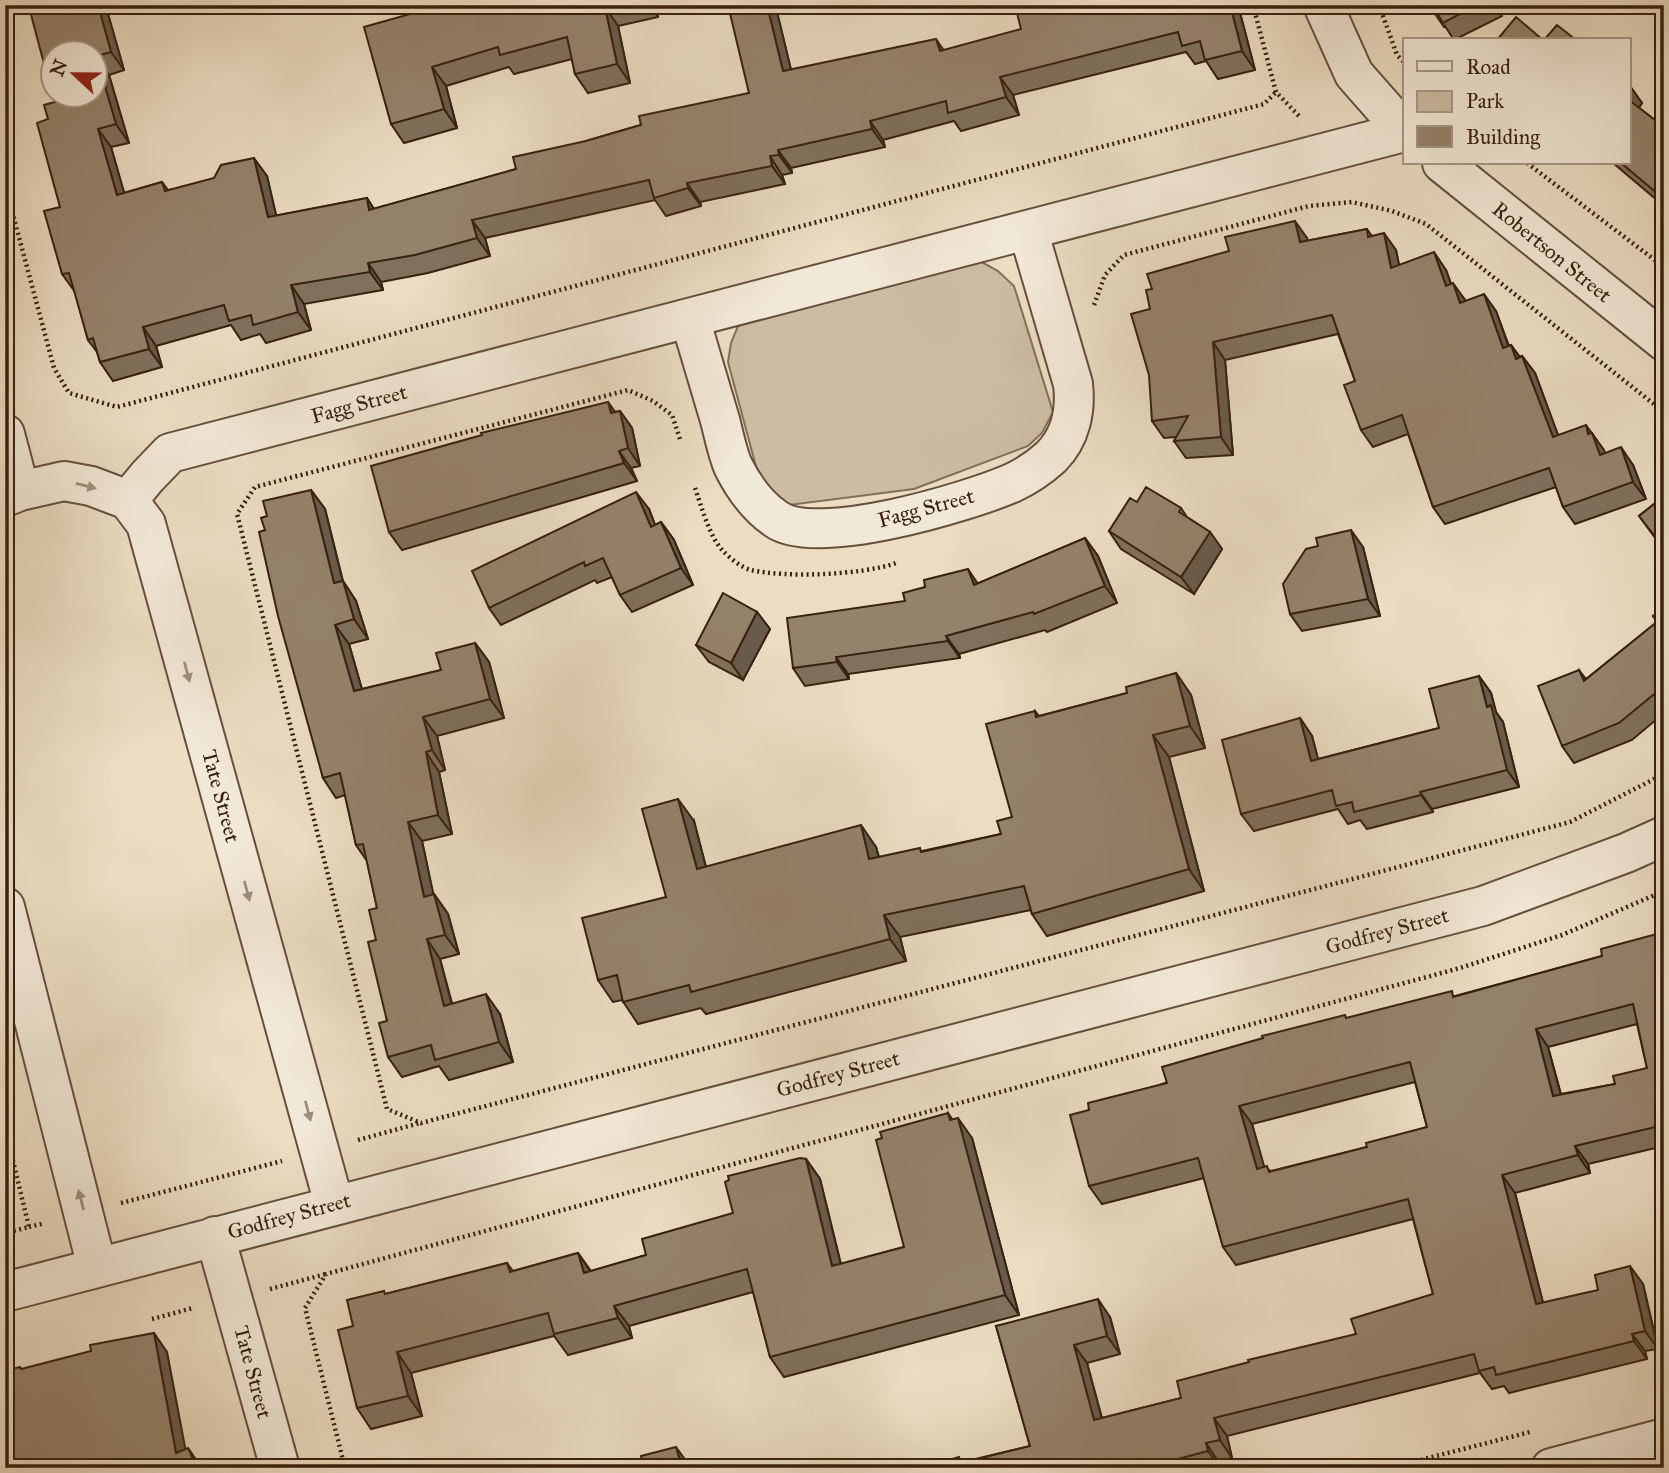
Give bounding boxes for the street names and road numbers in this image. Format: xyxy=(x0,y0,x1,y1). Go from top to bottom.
street label: Robertson Street xyxy=(1487,196,1617,308)
street label: Fagg Street xyxy=(308,379,410,429)
street label: Fagg Street xyxy=(875,483,977,533)
street label: Tate Street xyxy=(196,747,246,846)
street label: Godfrey Street xyxy=(1322,902,1452,960)
street label: Godfrey Street xyxy=(773,1045,903,1103)
street label: Godfrey Street xyxy=(224,1187,354,1245)
street label: Tate Street xyxy=(228,1323,278,1422)

